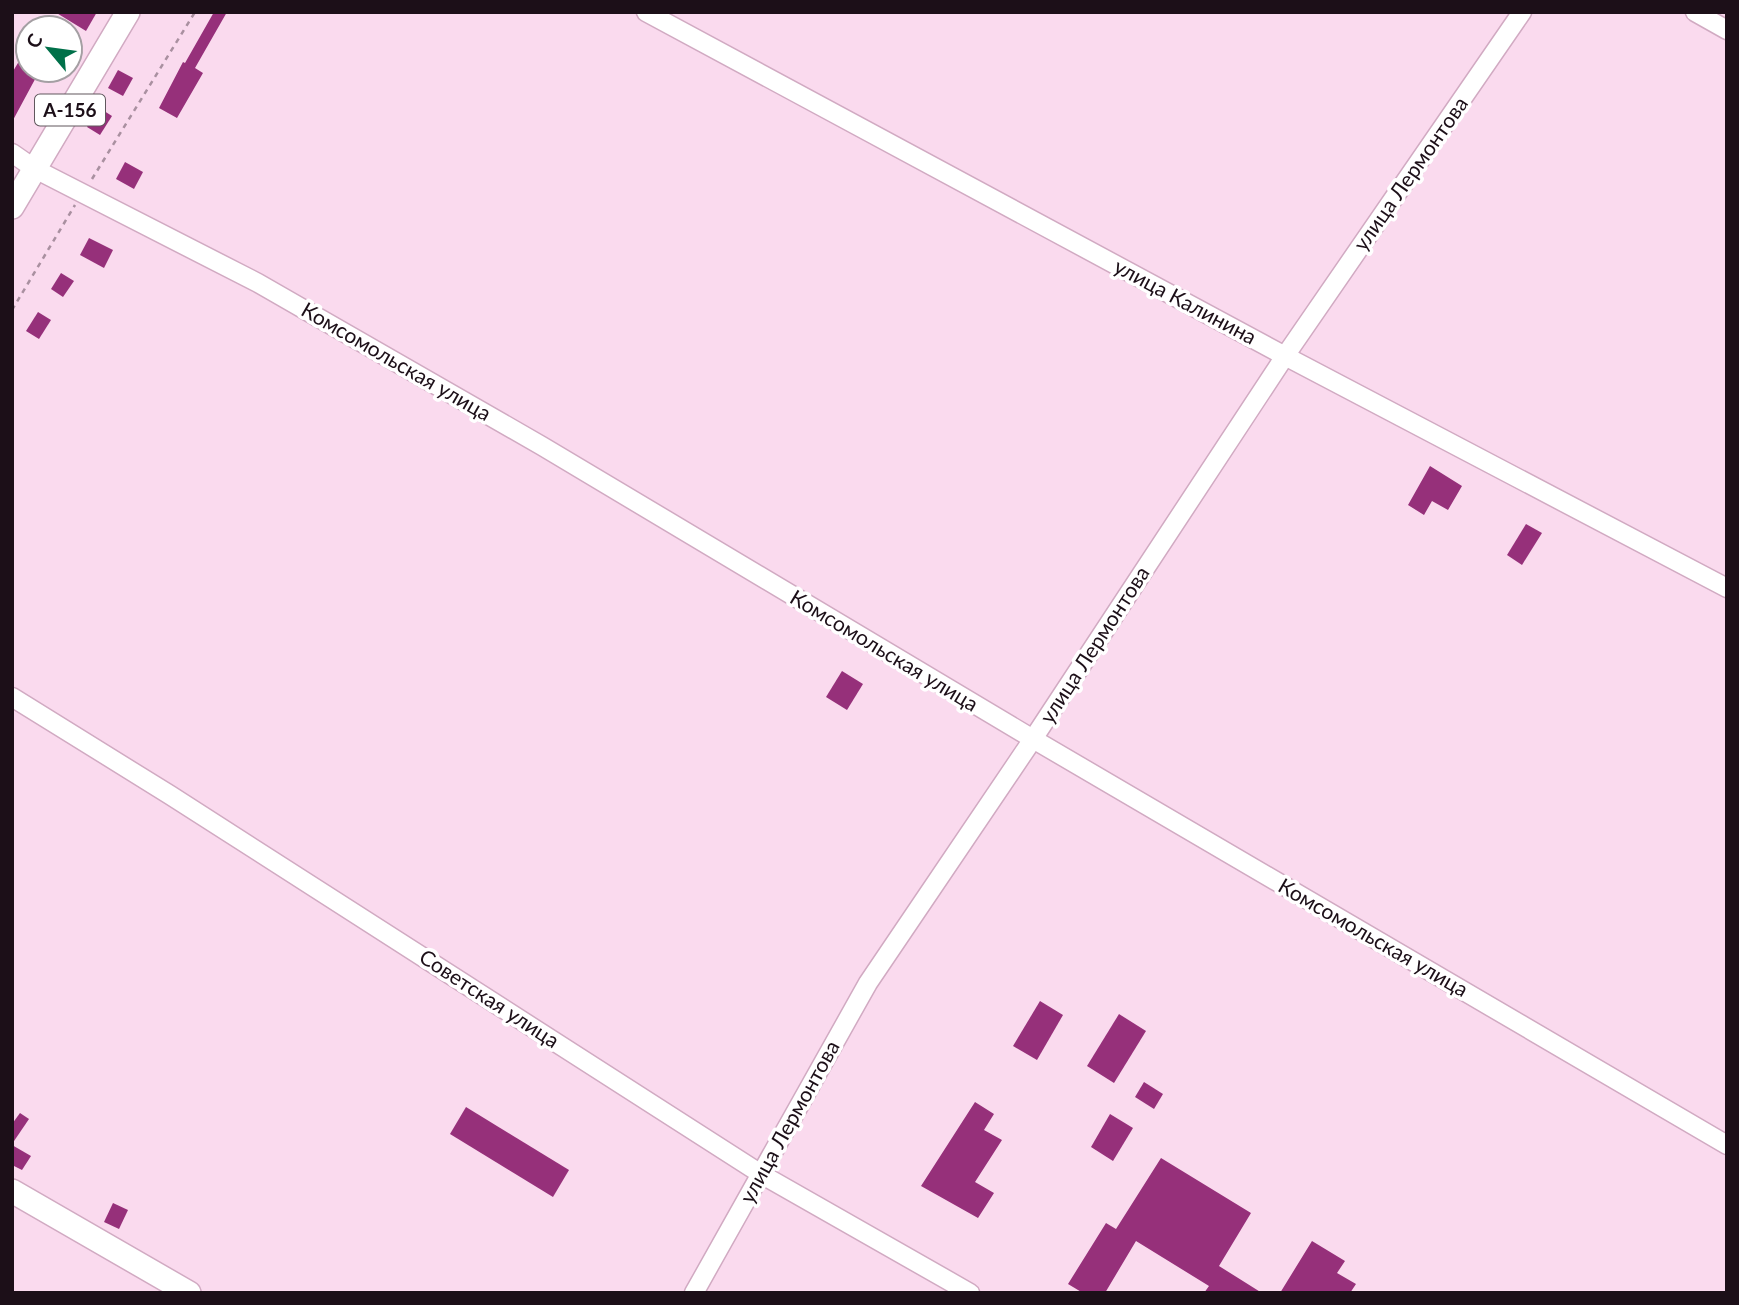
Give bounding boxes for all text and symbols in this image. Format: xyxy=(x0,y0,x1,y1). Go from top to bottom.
north arrow xyxy=(14,14,84,84)
text: С xyxy=(21,29,47,52)
street label: улица Лермонтова xyxy=(1347,91,1472,255)
road number: А-156 xyxy=(35,94,105,125)
street label: улица Калинина xyxy=(1110,253,1261,349)
street label: Комсомольская улица xyxy=(297,296,496,425)
street label: улица Лермонтова xyxy=(1034,561,1154,727)
street label: Комсомольская улица xyxy=(786,584,983,716)
street label: Комсомольская улица xyxy=(1274,872,1473,1001)
street label: Советская улица xyxy=(415,943,564,1052)
street label: улица Лермонтова xyxy=(734,1036,844,1207)

